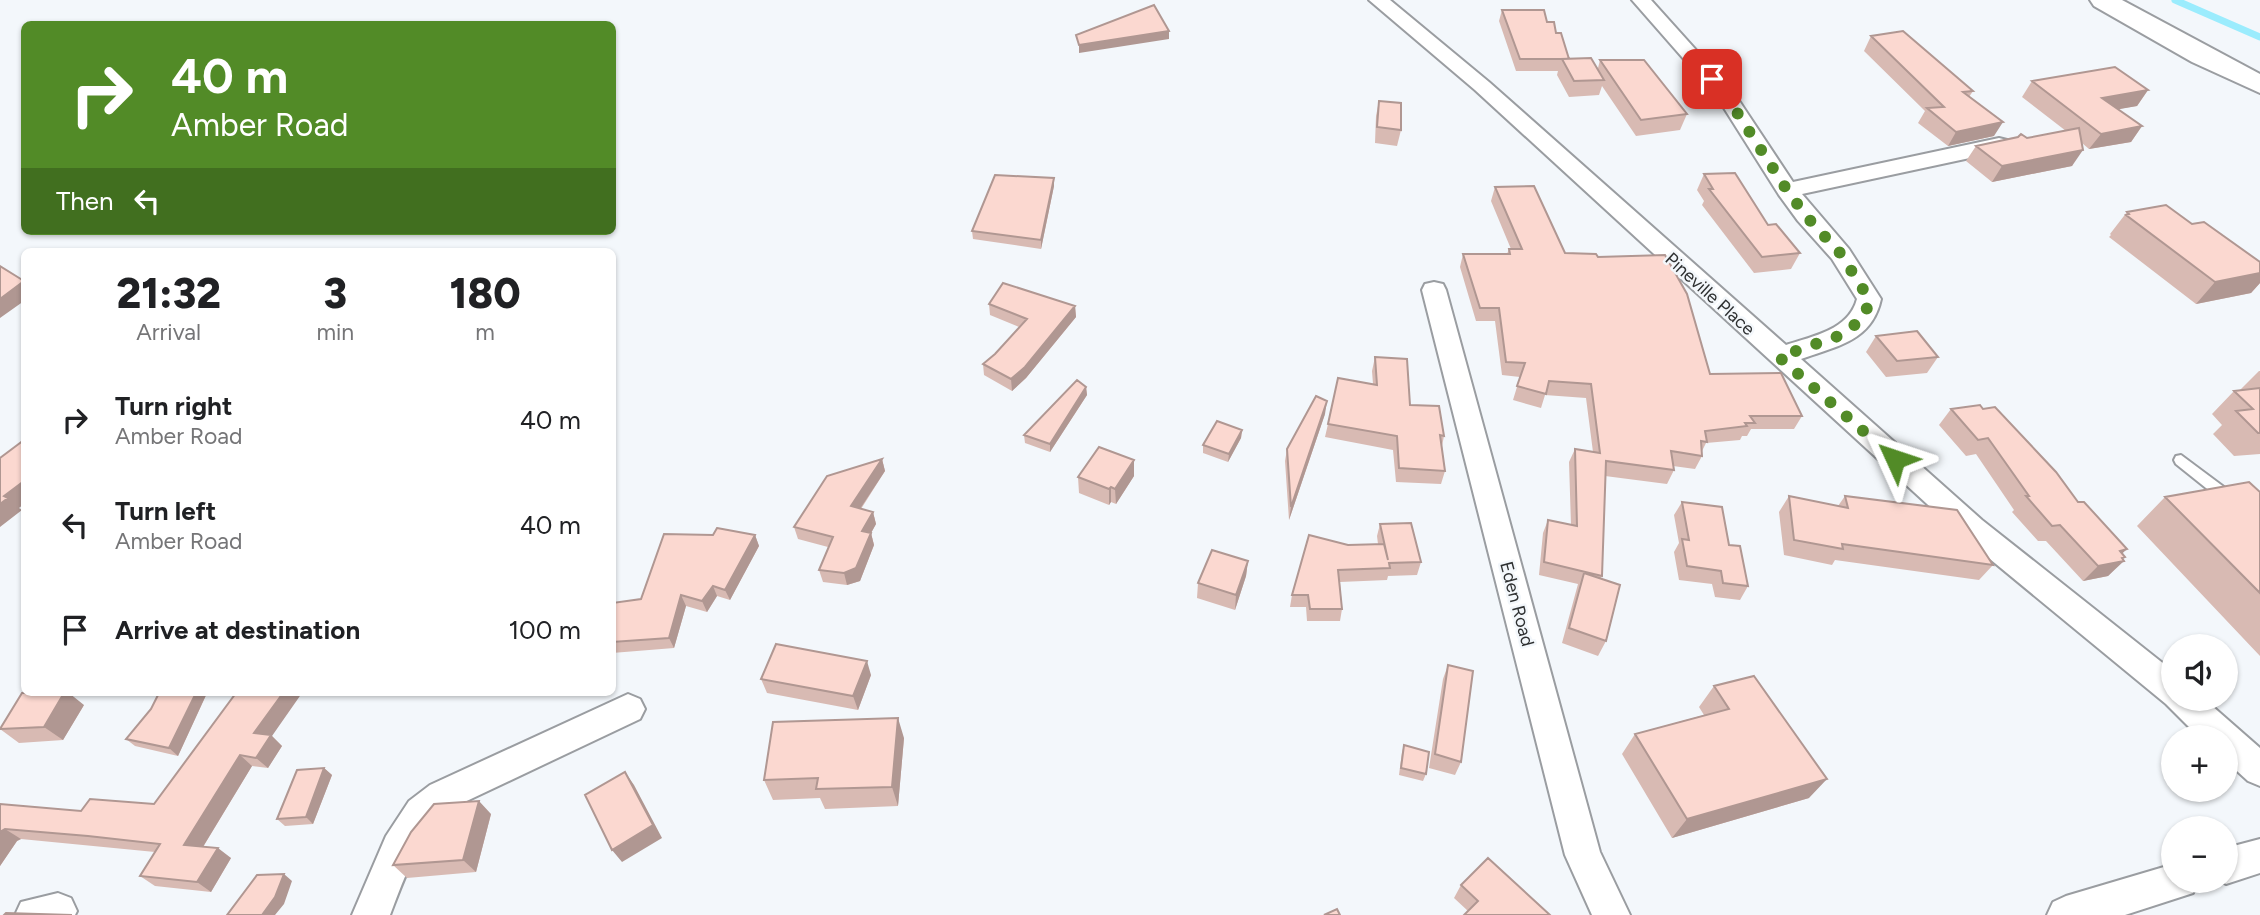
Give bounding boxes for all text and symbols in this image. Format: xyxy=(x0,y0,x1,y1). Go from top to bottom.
text: 40 m xyxy=(171,46,288,105)
icon: right xyxy=(56,49,147,140)
pin xyxy=(1682,49,1742,109)
icon: arrive xyxy=(1693,60,1731,98)
text: Amber Road xyxy=(171,106,349,144)
icon: left xyxy=(128,182,166,220)
text: Then xyxy=(56,185,114,217)
street label: Pineville Place xyxy=(1661,248,1760,340)
text: 21:32 xyxy=(116,268,221,319)
text: 3 xyxy=(323,268,347,319)
text: 180 xyxy=(450,268,521,319)
text: Arrival xyxy=(136,318,201,346)
text: min xyxy=(316,318,354,346)
text: m xyxy=(475,318,495,346)
text: Turn right xyxy=(115,390,232,422)
icon: right xyxy=(56,401,94,439)
text: 40 m xyxy=(520,404,581,436)
text: Amber Road xyxy=(115,422,243,450)
position arrow xyxy=(1858,422,1932,496)
text: Turn left xyxy=(115,495,216,527)
icon: left xyxy=(56,506,94,544)
text: 40 m xyxy=(520,509,581,541)
text: Amber Road xyxy=(115,527,243,555)
street label: Eden Road xyxy=(1495,559,1539,649)
icon: arrive xyxy=(56,611,94,649)
text: Arrive at destination xyxy=(115,614,360,646)
text: 100 m xyxy=(508,614,581,646)
map controls xyxy=(2161,634,2238,893)
button: sound xyxy=(2161,634,2238,711)
button: + xyxy=(2161,725,2238,802)
button: − xyxy=(2161,816,2238,893)

